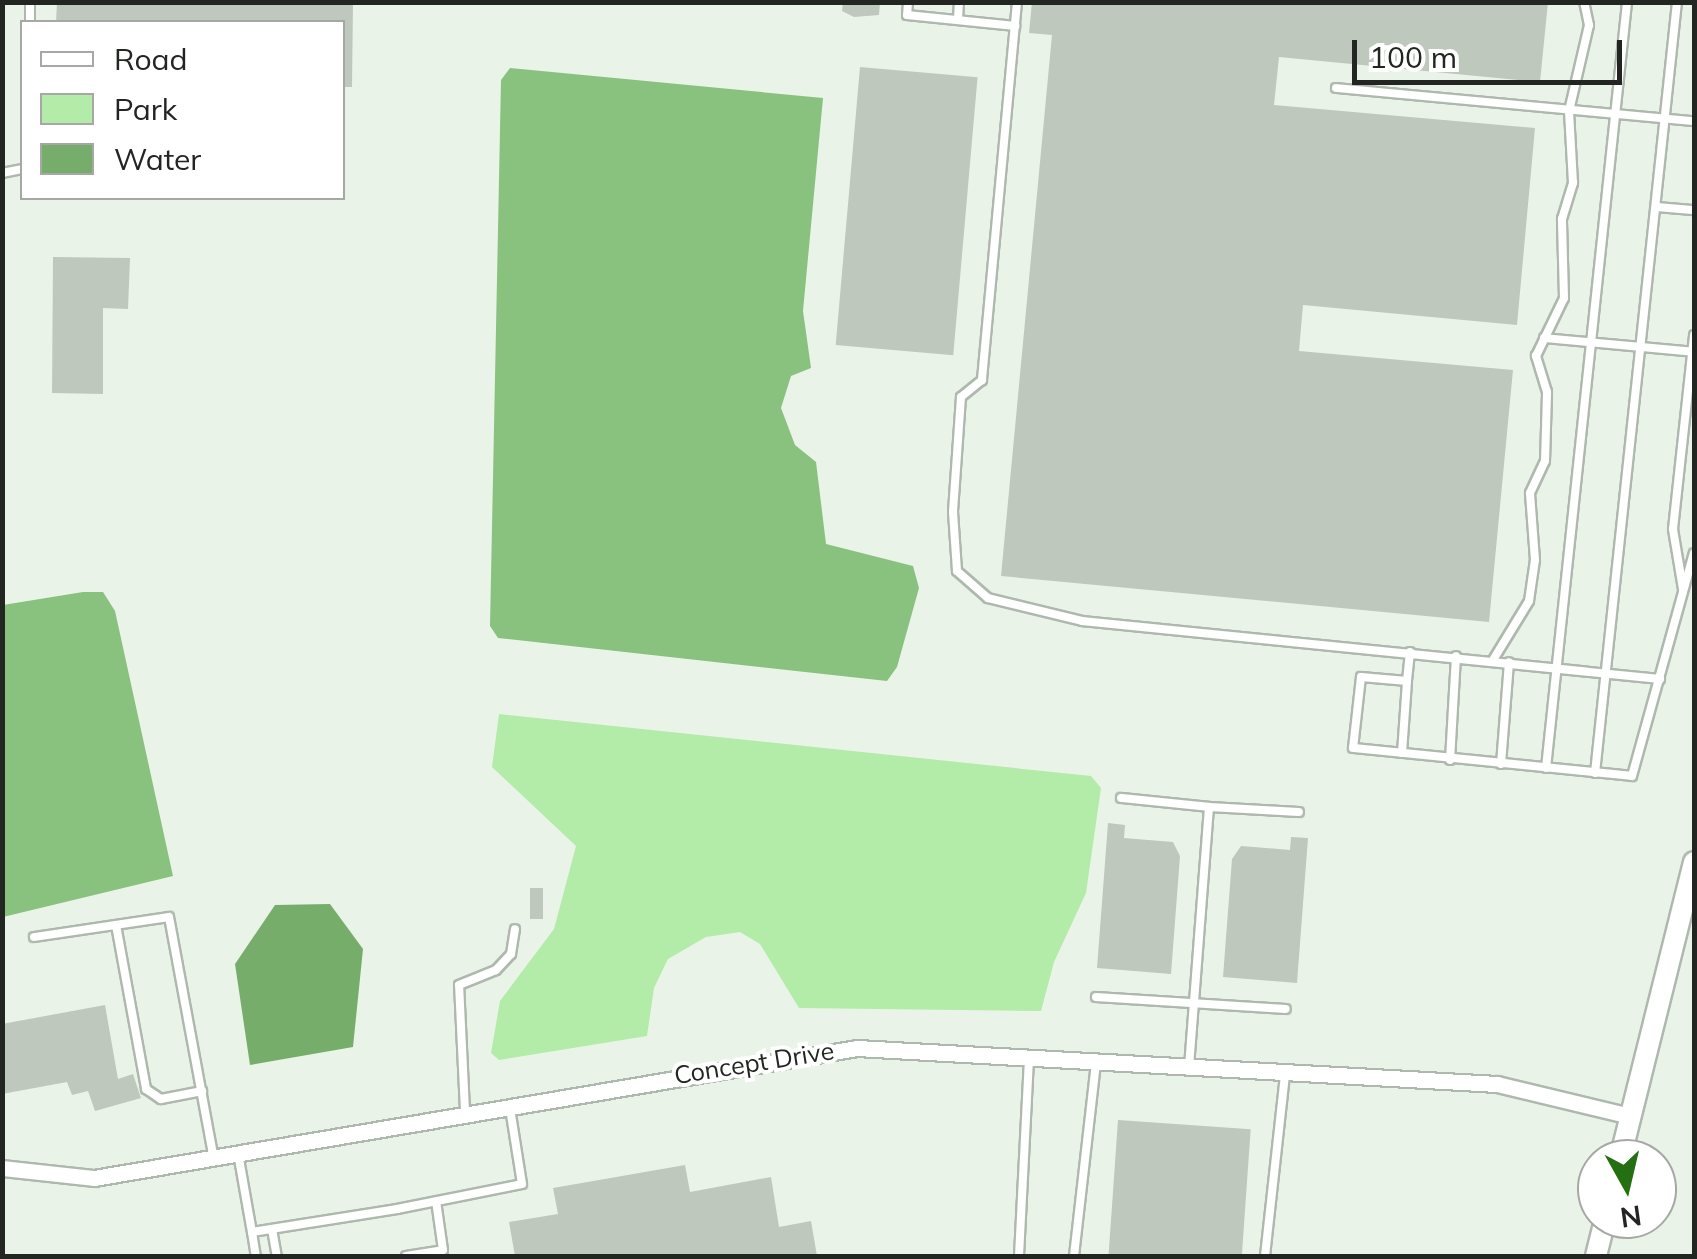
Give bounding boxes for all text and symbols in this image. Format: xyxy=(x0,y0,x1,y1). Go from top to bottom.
legend xyxy=(20,20,345,200)
scale bar xyxy=(1357,20,1627,82)
text: 100 m xyxy=(1369,38,1457,76)
text: Road xyxy=(114,40,188,78)
text: Park xyxy=(114,90,177,128)
text: Water xyxy=(114,140,201,178)
street label: Concept Drive xyxy=(672,1036,836,1090)
north arrow xyxy=(1577,1139,1677,1239)
text: N xyxy=(1618,1198,1644,1236)

